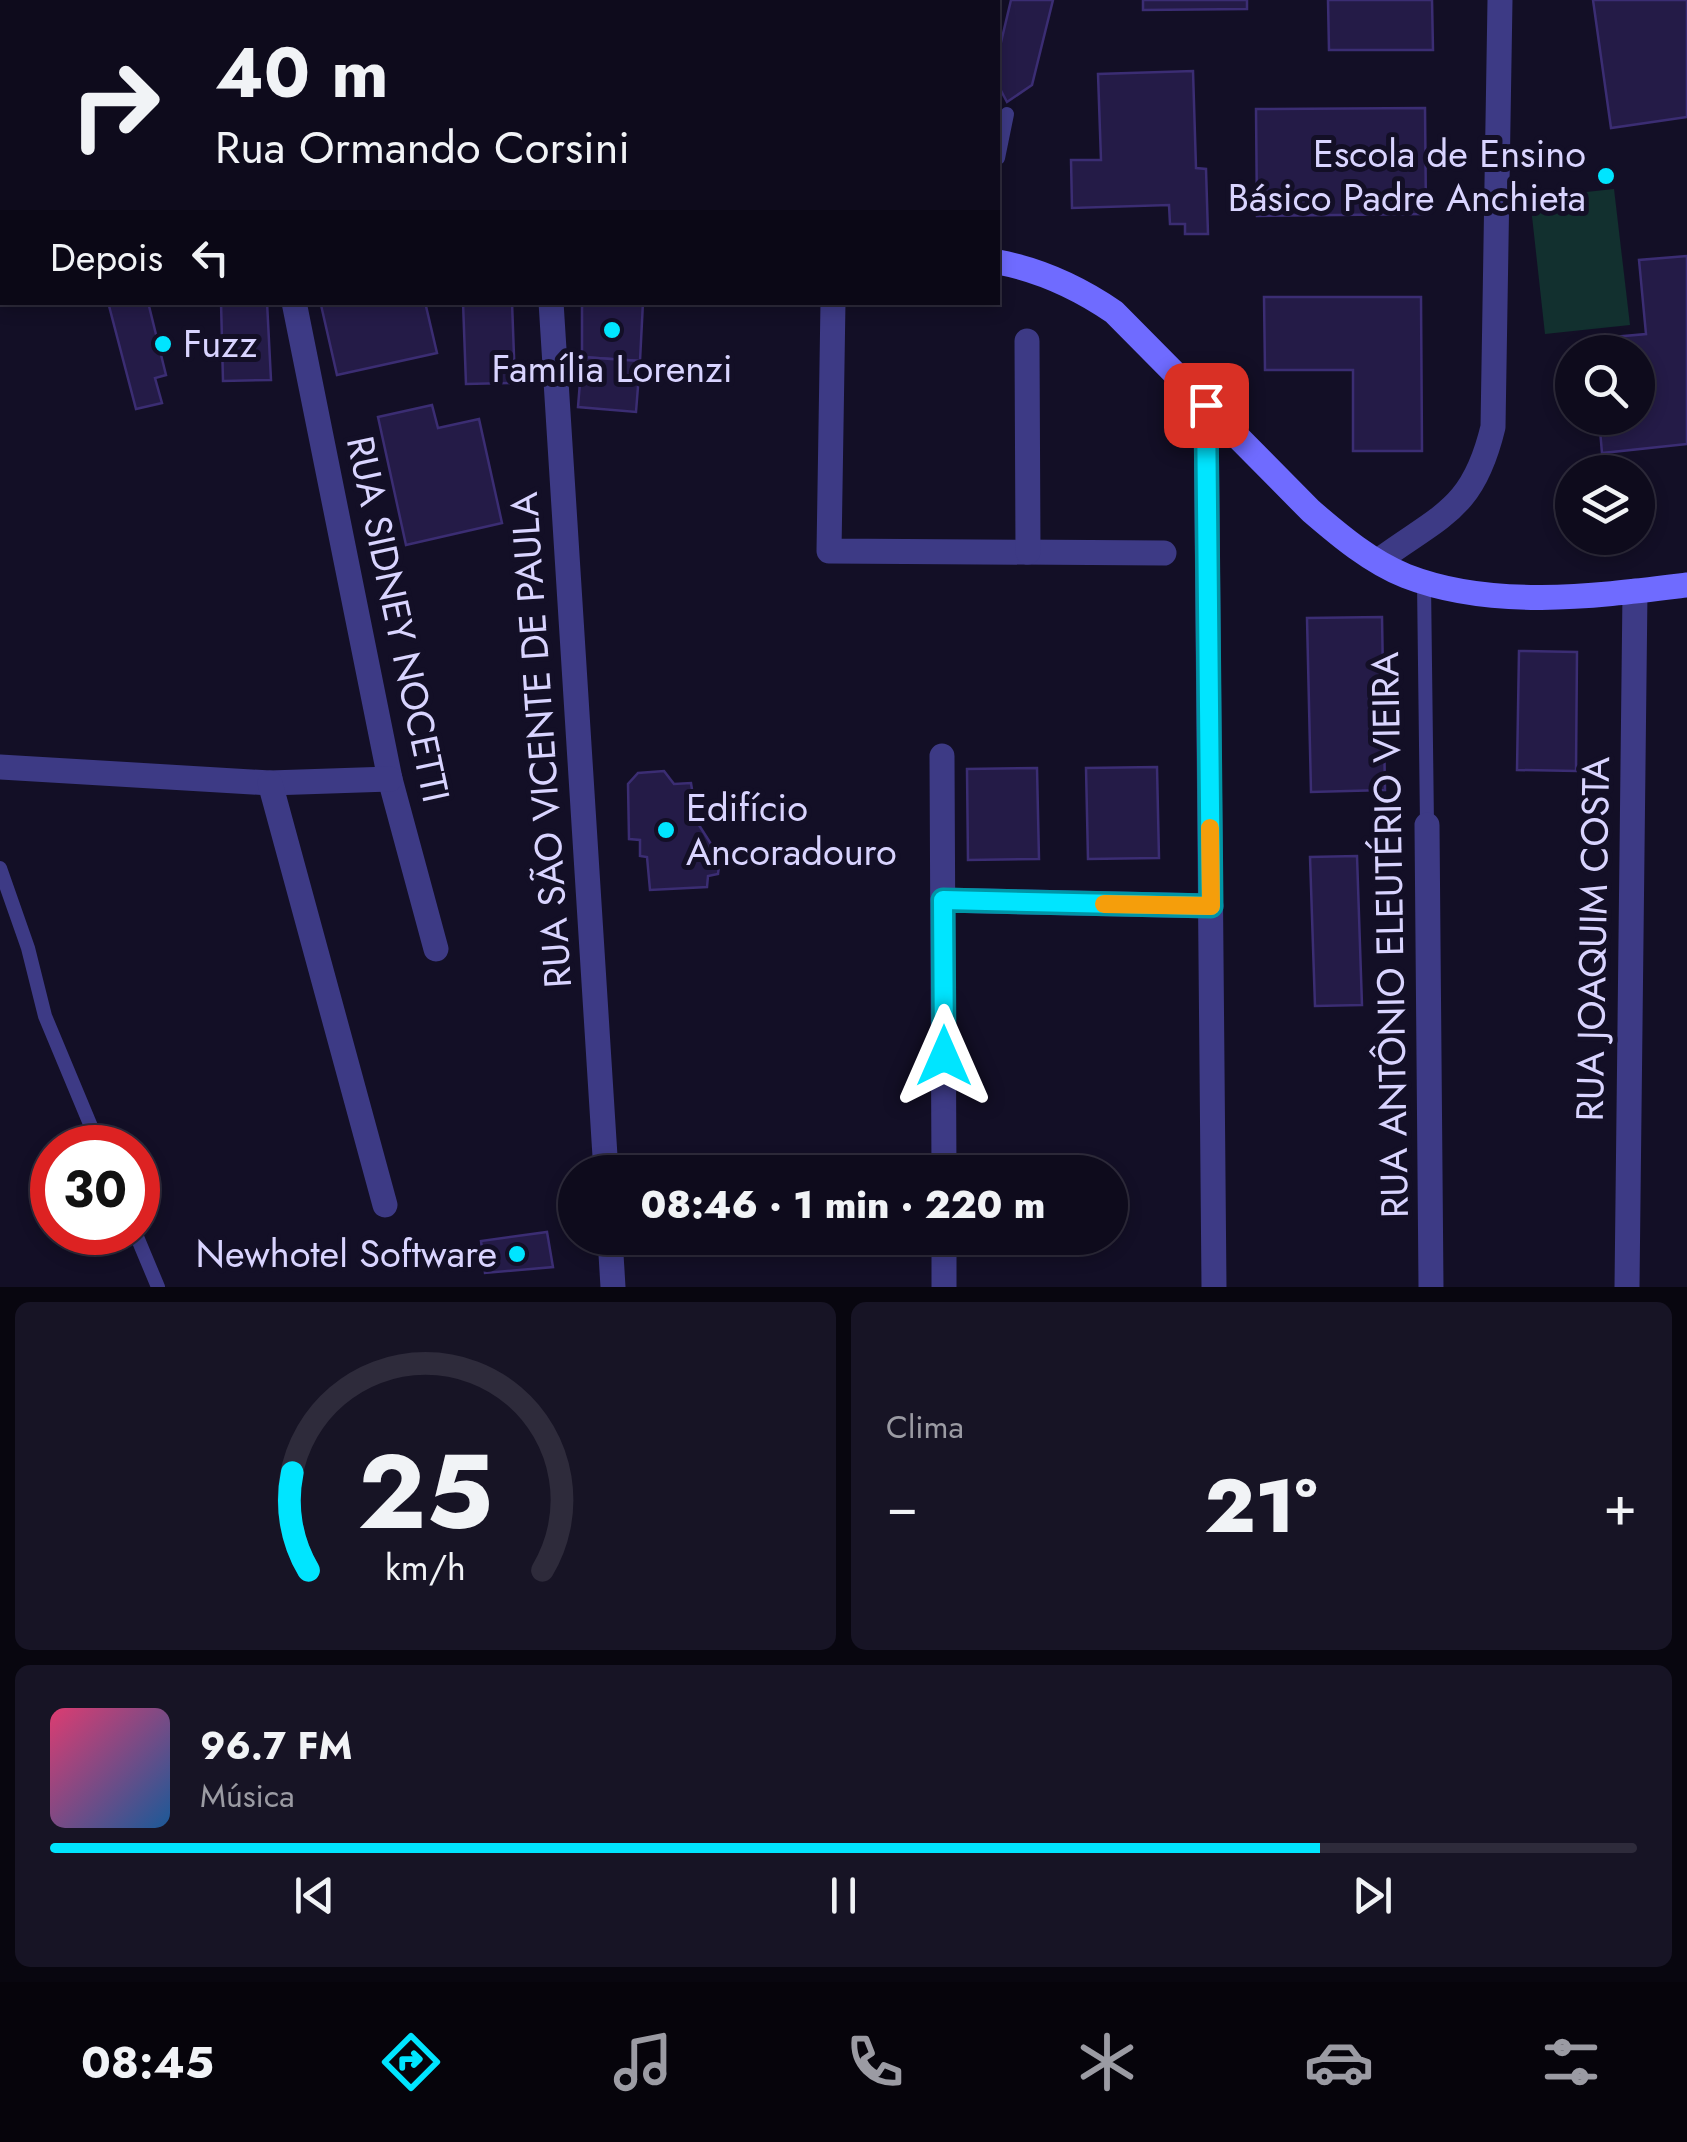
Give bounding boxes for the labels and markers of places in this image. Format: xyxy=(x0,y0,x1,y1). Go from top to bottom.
place label: Escola de Ensino Básico Padre Anchieta xyxy=(1228,126,1586,225)
marker: Escola de Ensino Básico Padre Anchieta xyxy=(1595,165,1617,187)
place label: Fuzz xyxy=(183,316,257,371)
marker: Família Lorenzi xyxy=(601,319,623,341)
marker: Fuzz xyxy=(152,333,174,355)
place label: Família Lorenzi xyxy=(491,341,733,396)
pin xyxy=(1164,363,1249,448)
place label: Edifício Ancoradouro xyxy=(686,780,897,879)
marker: Edifício Ancoradouro xyxy=(655,819,677,841)
place label: Newhotel Software xyxy=(195,1226,497,1281)
marker: Newhotel Software xyxy=(506,1243,528,1265)

